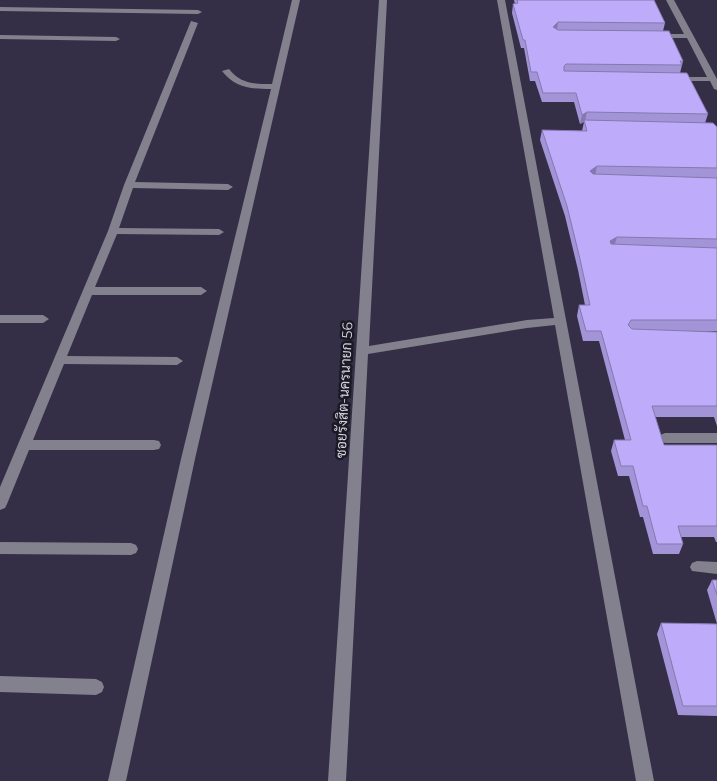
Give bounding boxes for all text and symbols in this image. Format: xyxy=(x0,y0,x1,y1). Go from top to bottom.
street label: ซอยรังสิต-นครนายก 56 xyxy=(331,321,357,458)

